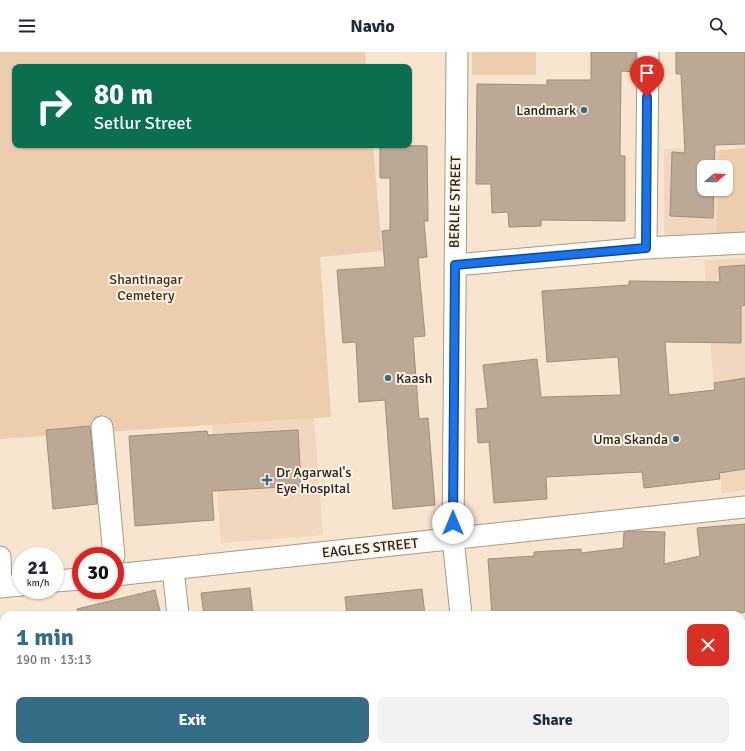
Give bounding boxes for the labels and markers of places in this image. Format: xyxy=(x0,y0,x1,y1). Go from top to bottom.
pin xyxy=(630,56,664,97)
place label: Landmark xyxy=(516,102,576,119)
marker: Landmark xyxy=(579,105,589,115)
place label: Kaash xyxy=(396,370,432,387)
marker: Kaash xyxy=(383,373,393,383)
place label: Uma Skanda xyxy=(593,431,668,448)
marker: Uma Skanda xyxy=(671,434,681,444)
place label: Dr Agarwal's Eye Hospital xyxy=(276,464,351,497)
marker: Dr Agarwal's Eye Hospital xyxy=(261,474,273,486)

